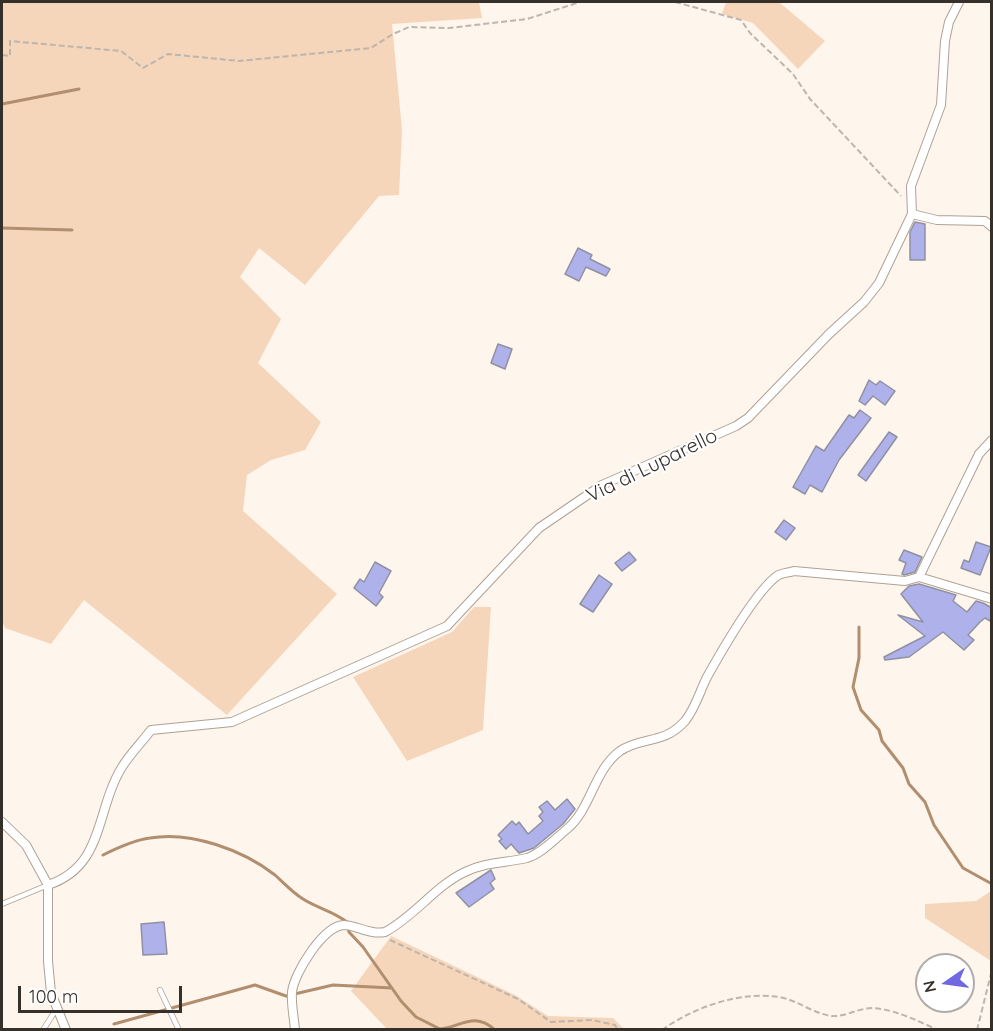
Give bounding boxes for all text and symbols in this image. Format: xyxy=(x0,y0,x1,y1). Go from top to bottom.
street label: Via di Luparello xyxy=(583,424,721,508)
north arrow xyxy=(915,953,975,1013)
scale bar xyxy=(21,974,184,1012)
text: N xyxy=(918,979,940,995)
text: 100 m xyxy=(29,985,78,1008)

